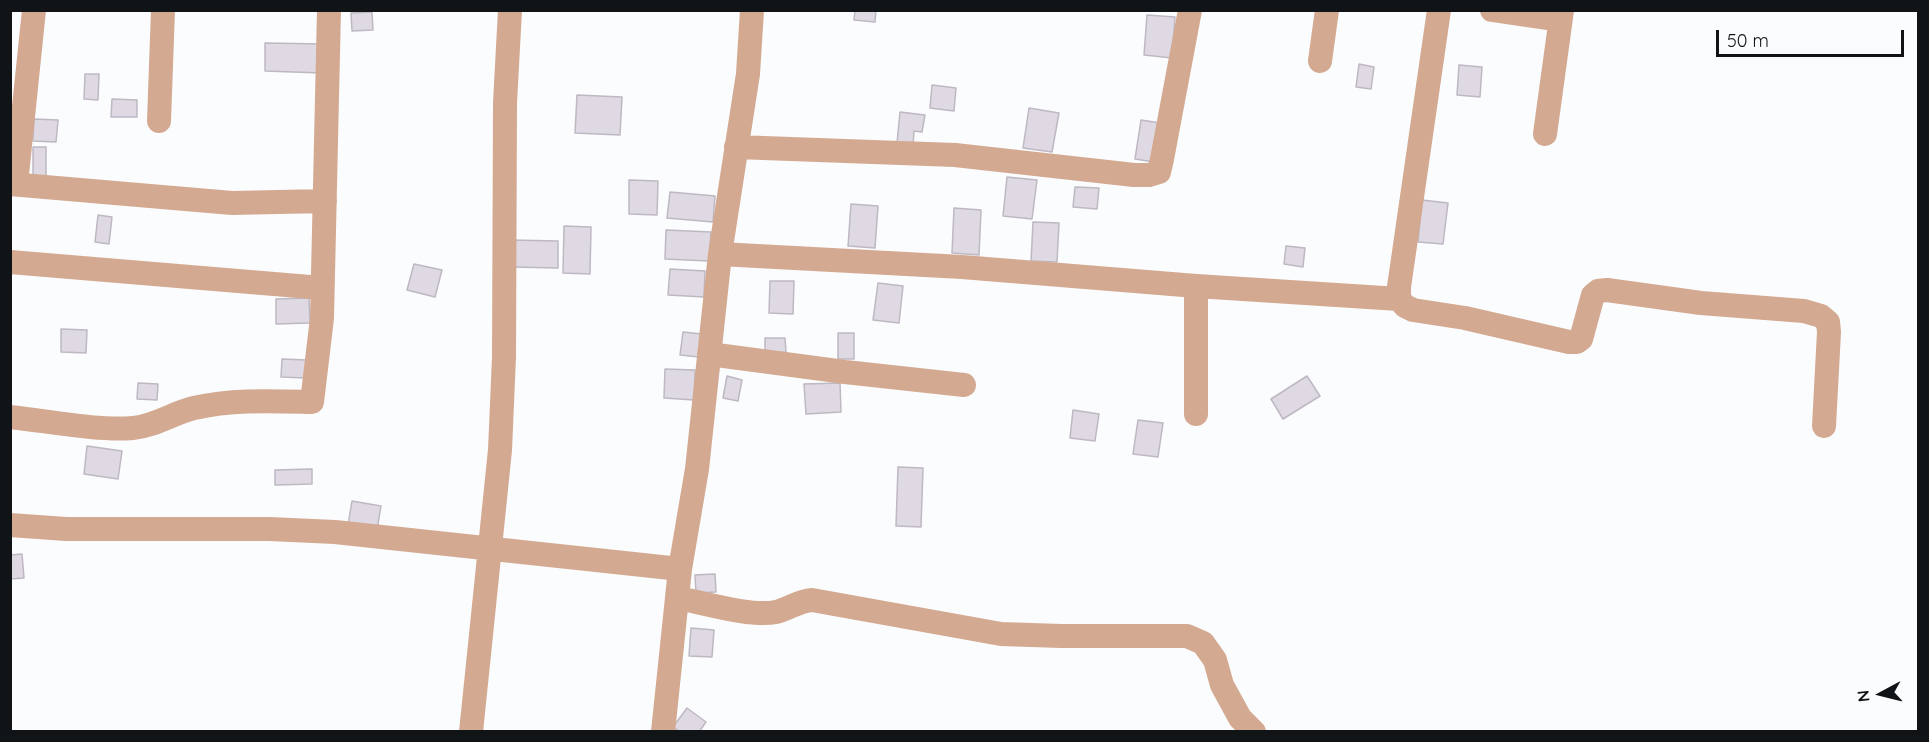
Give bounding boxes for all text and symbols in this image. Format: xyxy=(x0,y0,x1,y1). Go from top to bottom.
scale bar xyxy=(1719,18,1906,56)
text: 50 m xyxy=(1727,29,1769,52)
north arrow xyxy=(1851,664,1911,724)
text: N xyxy=(1852,689,1874,703)

